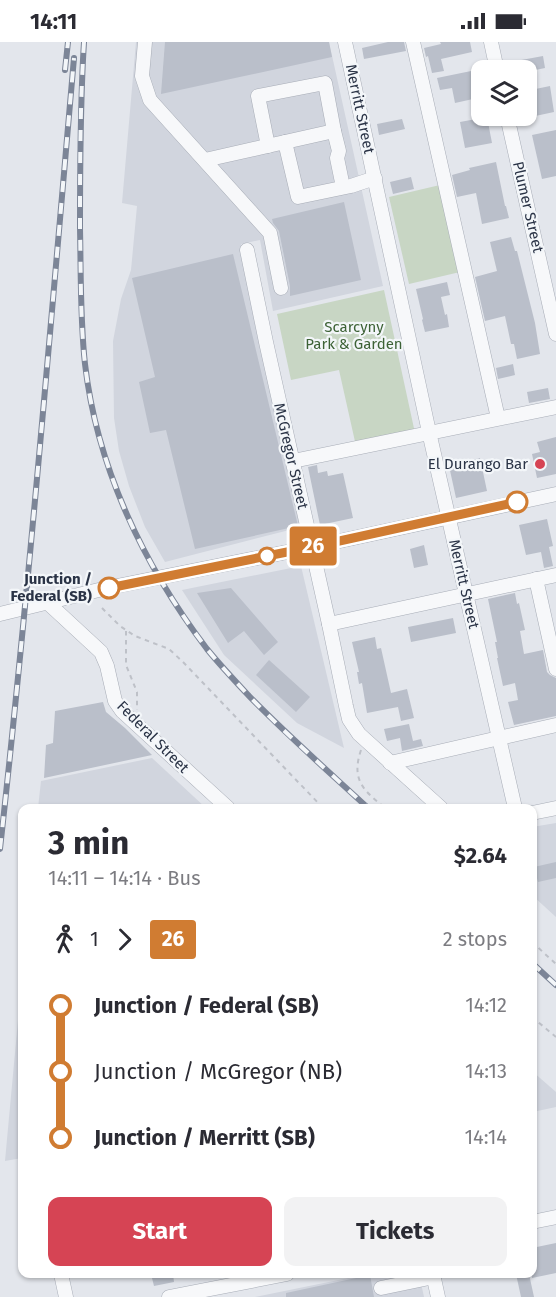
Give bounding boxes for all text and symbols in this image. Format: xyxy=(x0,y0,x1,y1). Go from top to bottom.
text: 14:11 xyxy=(30,8,77,35)
map controls xyxy=(471,60,537,126)
button: layers xyxy=(471,60,537,126)
street label: Merritt Street xyxy=(342,63,378,156)
street label: Plumer Street xyxy=(509,160,547,255)
park label: Scarcyny Park & Garden xyxy=(305,318,403,353)
street label: McGregor Street xyxy=(270,401,312,511)
place label: El Durango Bar xyxy=(428,455,528,473)
marker: El Durango Bar xyxy=(533,457,547,471)
unlabelled marker xyxy=(506,491,528,513)
line badge: 26 xyxy=(286,526,340,566)
text: 26 xyxy=(302,533,324,559)
street label: Merritt Street xyxy=(445,538,483,631)
unlabelled marker xyxy=(258,547,276,565)
place label: Junction / Federal (SB) xyxy=(11,570,92,605)
marker: Junction / Federal (SB) xyxy=(98,577,120,599)
street label: Federal Street xyxy=(113,697,193,777)
text: 3 min xyxy=(48,823,129,863)
text: $2.64 xyxy=(454,842,507,869)
text: 14:11 – 14:14 · Bus xyxy=(48,866,200,890)
icon: walk xyxy=(48,923,81,956)
icon: forward xyxy=(108,923,141,956)
text: 26 xyxy=(162,926,184,952)
text: 1 xyxy=(90,927,99,951)
text: 2 stops xyxy=(443,927,507,951)
text: Junction / Federal (SB) xyxy=(94,992,318,1019)
text: 14:12 xyxy=(465,993,507,1017)
text: Junction / McGregor (NB) xyxy=(94,1058,342,1085)
text: 14:13 xyxy=(465,1059,507,1083)
text: Junction / Merritt (SB) xyxy=(94,1124,315,1151)
text: 14:14 xyxy=(464,1125,507,1149)
button: Start xyxy=(48,1197,272,1266)
button: Tickets xyxy=(284,1197,507,1266)

